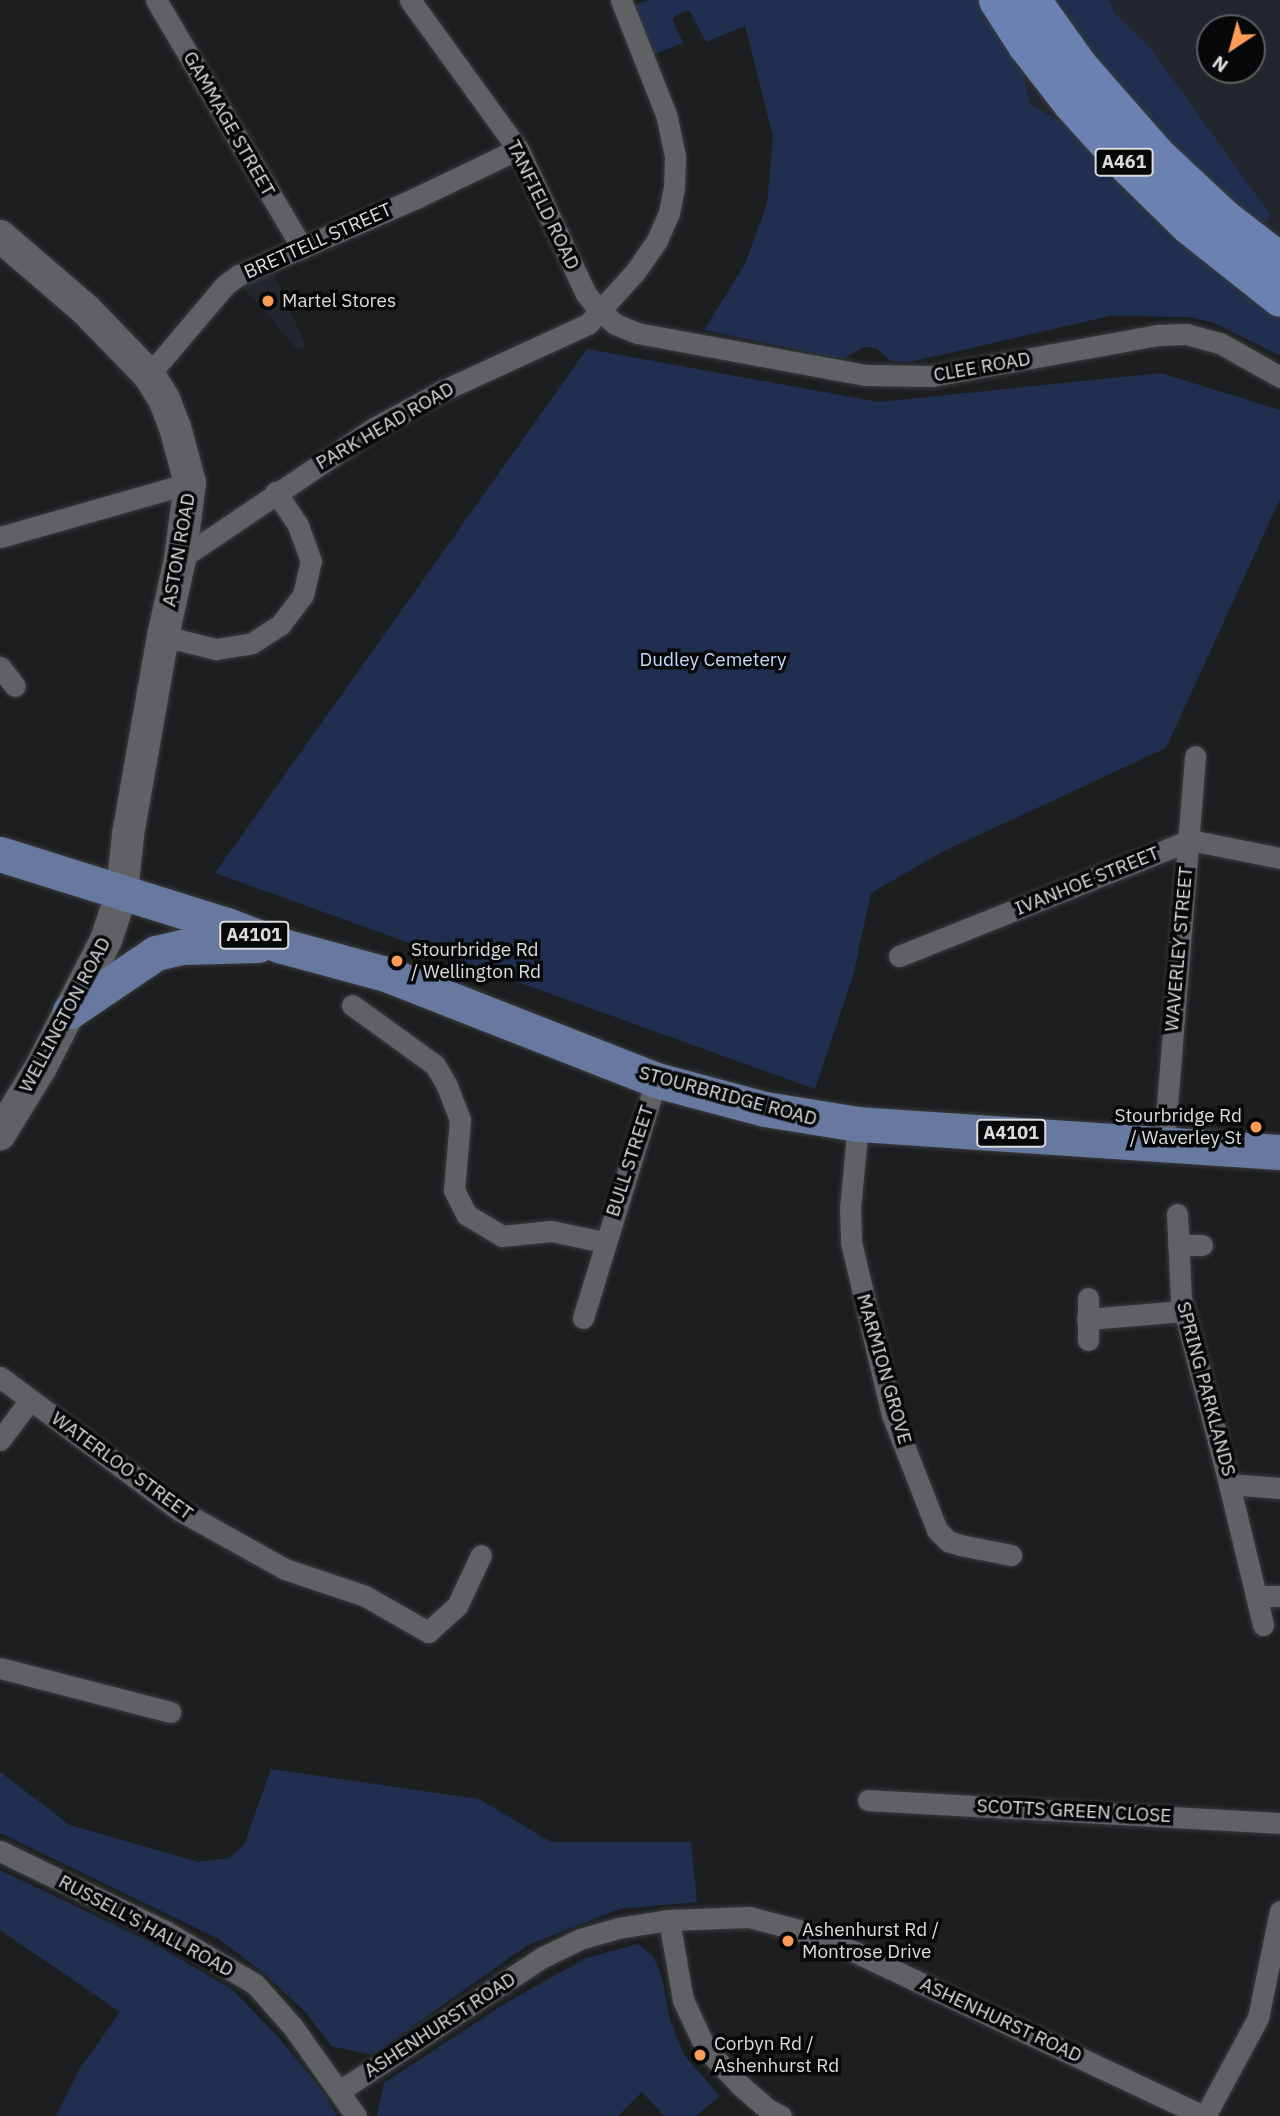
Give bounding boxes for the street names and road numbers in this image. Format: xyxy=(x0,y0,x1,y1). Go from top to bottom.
street label: GAMMAGE STREET xyxy=(178,47,280,201)
street label: TANFIELD ROAD xyxy=(502,136,584,274)
road number: A461 xyxy=(1094,148,1154,176)
street label: BRETTELL STREET xyxy=(241,198,395,284)
street label: CLEE ROAD xyxy=(932,347,1032,387)
street label: PARK HEAD ROAD xyxy=(312,377,458,475)
street label: ASTON ROAD xyxy=(158,491,200,609)
street label: IVANHOE STREET xyxy=(1012,842,1162,920)
street label: WAVERLEY STREET xyxy=(1160,865,1198,1033)
road number: A4101 xyxy=(219,920,289,950)
street label: WELLINGTON ROAD xyxy=(14,934,116,1096)
street label: STOURBRIDGE ROAD xyxy=(636,1061,820,1131)
street label: BULL STREET xyxy=(601,1102,659,1220)
road number: A4101 xyxy=(976,1118,1046,1148)
street label: MARMION GROVE xyxy=(852,1291,916,1447)
street label: SPRING PARKLANDS xyxy=(1172,1299,1240,1479)
street label: WATERLOO STREET xyxy=(47,1407,197,1525)
street label: SCOTTS GREEN CLOSE xyxy=(976,1795,1172,1827)
street label: RUSSELL'S HALL ROAD xyxy=(55,1870,237,1982)
street label: ASHENHURST ROAD xyxy=(360,1968,520,2082)
street label: ASHENHURST ROAD xyxy=(916,1973,1086,2067)

